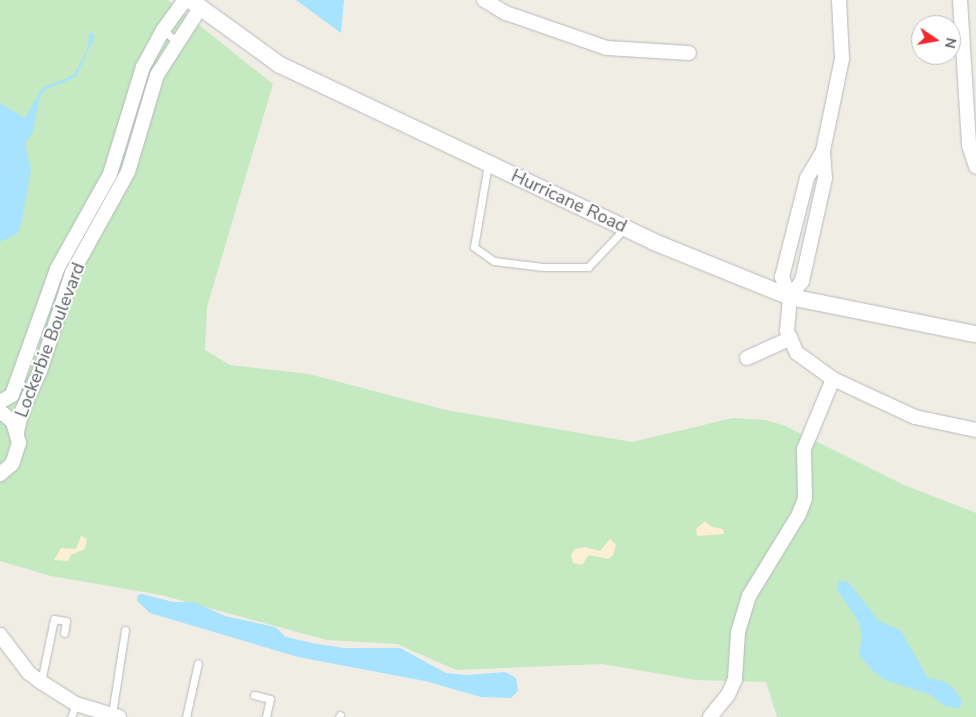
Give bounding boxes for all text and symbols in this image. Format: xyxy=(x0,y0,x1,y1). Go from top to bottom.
north arrow xyxy=(911,15,961,65)
text: N xyxy=(940,36,961,50)
street label: Hurricane Road xyxy=(508,165,630,237)
street label: Lockerbie Boulevard xyxy=(11,260,89,420)

